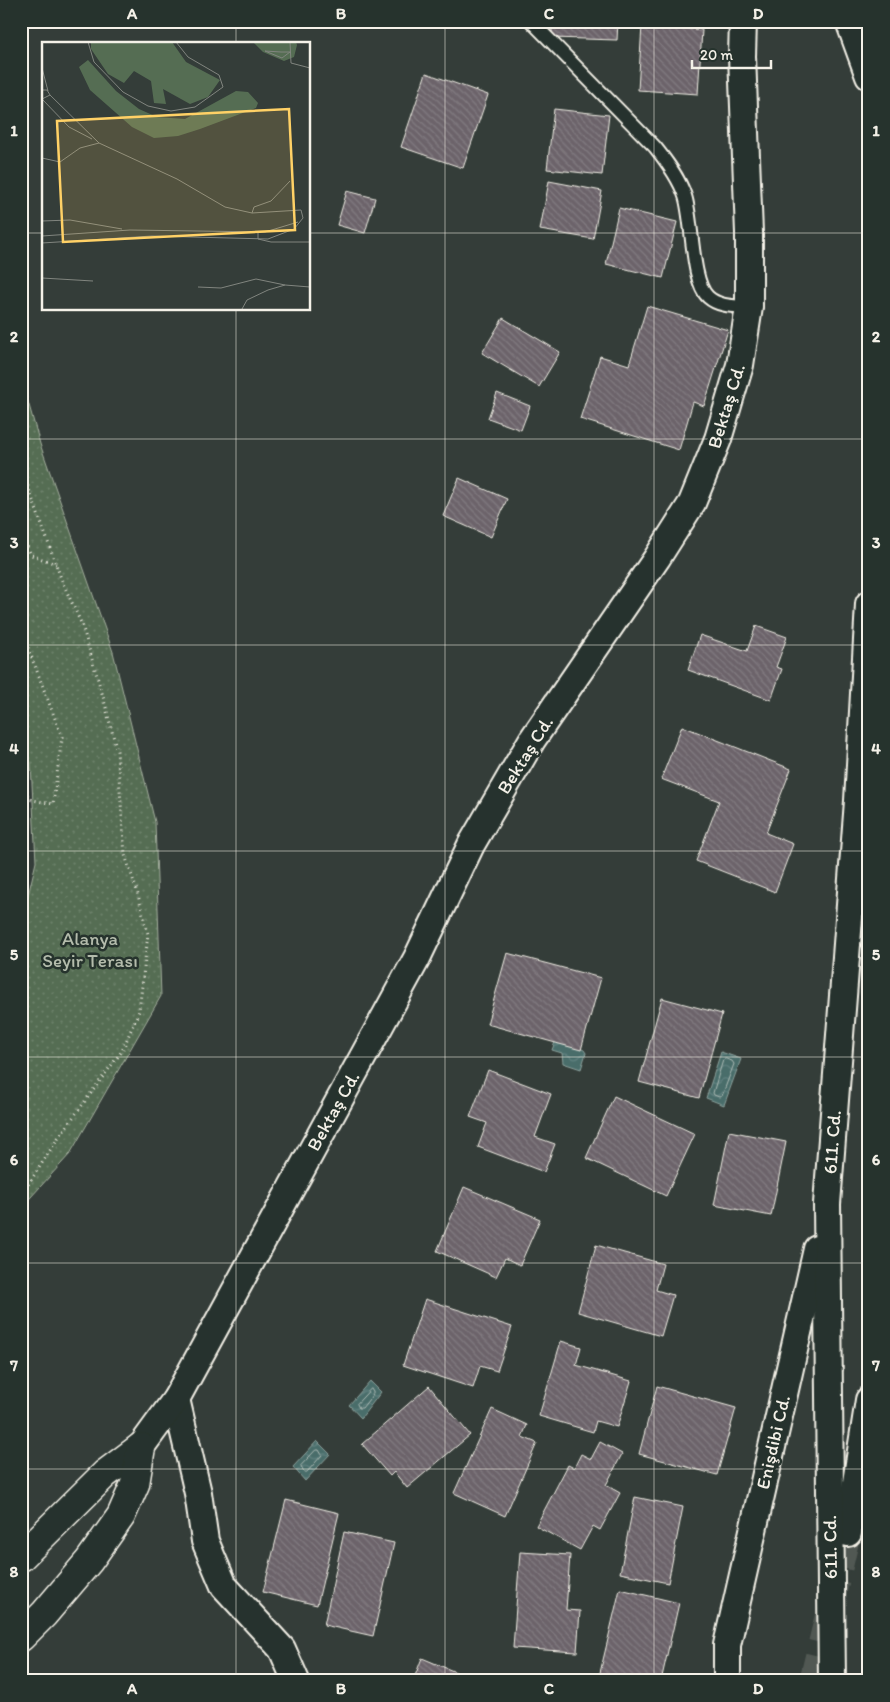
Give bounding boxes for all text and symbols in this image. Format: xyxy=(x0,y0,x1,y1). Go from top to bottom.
text: A xyxy=(126,4,138,23)
text: B xyxy=(336,4,347,23)
text: C xyxy=(544,4,555,23)
text: D xyxy=(753,4,764,23)
scale bar xyxy=(692,38,771,70)
inset map xyxy=(42,42,310,310)
text: 20 m xyxy=(700,46,734,64)
text: 1 xyxy=(10,121,18,140)
text: 1 xyxy=(872,121,880,140)
text: 2 xyxy=(10,327,19,346)
text: 2 xyxy=(872,327,881,346)
street label: Bektaş Cd. xyxy=(702,361,750,451)
text: 3 xyxy=(10,533,19,552)
text: 3 xyxy=(872,533,881,552)
street label: Bektaş Cd. xyxy=(492,712,558,798)
text: 4 xyxy=(9,739,19,758)
text: 4 xyxy=(871,739,881,758)
park label: Alanya Seyir Terası xyxy=(42,927,138,972)
text: 5 xyxy=(10,945,19,964)
text: 5 xyxy=(872,945,881,964)
street label: Bektaş Cd. xyxy=(302,1067,364,1155)
street label: 611. Cd. xyxy=(818,1109,846,1175)
text: 6 xyxy=(10,1150,19,1169)
text: 6 xyxy=(872,1150,881,1169)
text: 7 xyxy=(9,1356,18,1375)
text: 7 xyxy=(871,1356,880,1375)
street label: Enişdibi Cd. xyxy=(751,1393,795,1491)
street label: 611. Cd. xyxy=(818,1515,842,1579)
text: 8 xyxy=(10,1562,19,1581)
text: 8 xyxy=(872,1562,881,1581)
text: A xyxy=(126,1679,138,1698)
text: B xyxy=(336,1679,347,1698)
text: C xyxy=(544,1679,555,1698)
text: D xyxy=(753,1679,764,1698)

